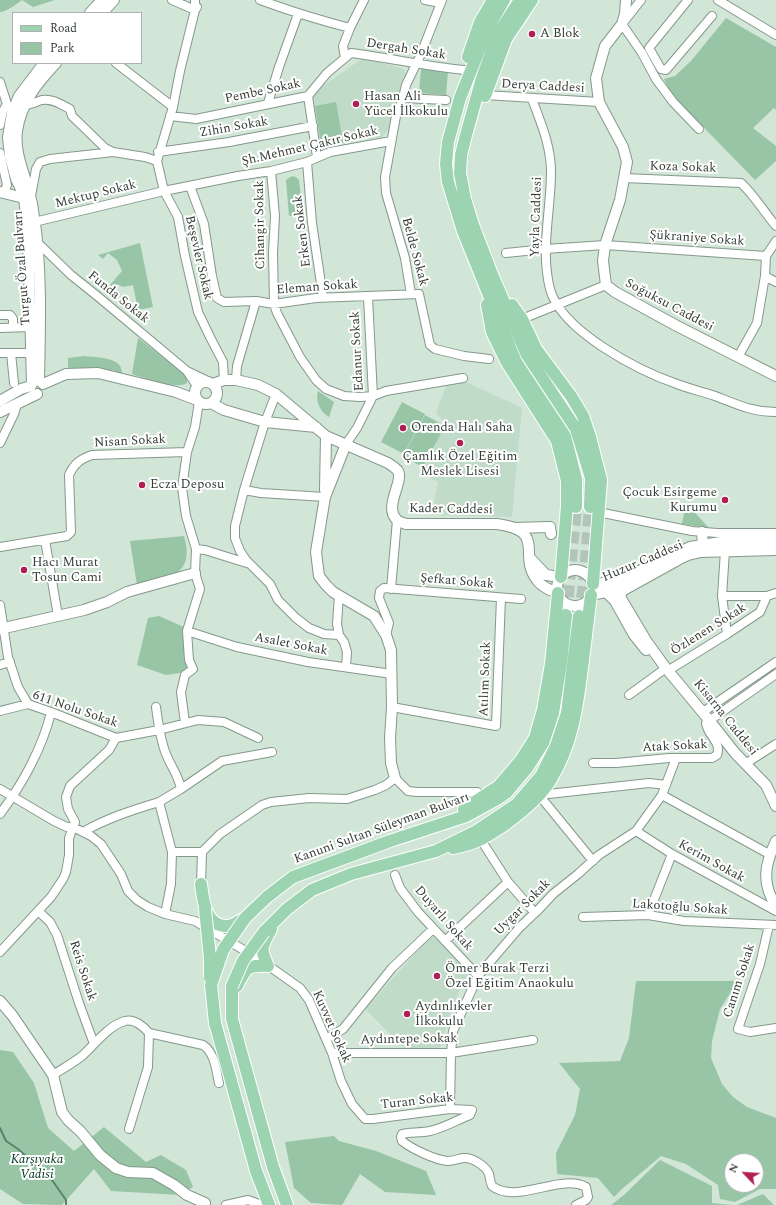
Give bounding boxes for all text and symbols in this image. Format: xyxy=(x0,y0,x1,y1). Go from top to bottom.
legend xyxy=(12,12,142,64)
text: Road xyxy=(50,19,77,38)
place label: A Blok xyxy=(540,26,580,42)
marker: A Blok xyxy=(527,29,537,39)
street label: Dergah Sokak xyxy=(365,36,447,64)
text: Park xyxy=(50,39,75,58)
street label: Pembe Sokak xyxy=(224,76,302,108)
street label: Derya Caddesi xyxy=(501,77,585,97)
place label: Hasan Ali Yücel İlkokulu xyxy=(364,89,448,120)
marker: Hasan Ali Yücel İlkokulu xyxy=(351,99,361,109)
street label: Zihin Sokak xyxy=(198,114,270,142)
street label: Şh.Mehmet Çakır Sokak xyxy=(240,124,380,170)
street label: Koza Sokak xyxy=(649,159,717,177)
street label: Yayla Caddesi xyxy=(528,176,546,258)
street label: Mektup Sokak xyxy=(54,177,138,213)
street label: Cihangir Sokak xyxy=(252,180,270,270)
street label: Erken Sokak xyxy=(291,194,315,268)
street label: Turgut Özal Bulvarı xyxy=(11,210,35,326)
street label: Beşevler Sokak xyxy=(181,214,215,302)
street label: Belde Sokak xyxy=(397,216,431,288)
street label: Şükraniye Sokak xyxy=(649,228,745,250)
street label: Funda Sokak xyxy=(84,269,152,327)
street label: Soğuksu Caddesi xyxy=(622,276,716,336)
street label: Eleman Sokak xyxy=(276,277,358,299)
street label: Edanur Sokak xyxy=(348,311,368,391)
place label: Orenda Halı Saha xyxy=(411,420,513,436)
marker: Orenda Halı Saha xyxy=(398,423,408,433)
street label: Nisan Sokak xyxy=(94,432,166,452)
marker: Çamlık Özel Eğitim Meslek Lisesi xyxy=(455,438,465,448)
place label: Çamlık Özel Eğitim Meslek Lisesi xyxy=(403,449,517,480)
place label: Ecza Deposu xyxy=(150,477,224,493)
marker: Ecza Deposu xyxy=(137,480,147,490)
place label: Çocuk Esirgeme Kurumu xyxy=(622,485,717,516)
marker: Çocuk Esirgeme Kurumu xyxy=(720,495,730,505)
street label: Kader Caddesi xyxy=(409,501,493,519)
street label: Huzur Caddesi xyxy=(600,538,686,586)
place label: Hacı Murat Tosun Cami xyxy=(32,555,102,586)
marker: Hacı Murat Tosun Cami xyxy=(19,565,29,575)
street label: Şefkat Sokak xyxy=(419,571,495,593)
street label: Özlenen Sokak xyxy=(668,601,750,659)
street label: Asalet Sokak xyxy=(253,630,329,660)
street label: Atılım Sokak xyxy=(477,641,495,717)
street label: Kisarna Caddesi xyxy=(689,677,761,759)
street label: 611 Nolu Sokak xyxy=(30,688,120,732)
street label: Atak Sokak xyxy=(642,737,708,757)
street label: Kanuni Sultan Süleyman Bulvarı xyxy=(292,790,472,868)
street label: Kerim Sokak xyxy=(675,837,747,887)
street label: Uygar Sokak xyxy=(492,877,554,939)
street label: Duyarlı Sokak xyxy=(411,883,475,955)
street label: Lakotoğlu Sokak xyxy=(631,897,729,919)
street label: Reis Sokak xyxy=(65,939,99,1003)
street label: Canım Sokak xyxy=(721,942,759,1020)
place label: Ömer Burak Terzi Özel Eğitim Anaokulu xyxy=(445,961,574,992)
marker: Ömer Burak Terzi Özel Eğitim Anaokulu xyxy=(432,971,442,981)
street label: Kuvvet Sokak xyxy=(308,988,354,1066)
place label: Aydınlıkevler İlkokulu xyxy=(415,999,492,1030)
marker: Aydınlıkevler İlkokulu xyxy=(402,1009,412,1019)
street label: Aydıntepe Sokak xyxy=(360,1031,458,1049)
street label: Turan Sokak xyxy=(380,1090,454,1114)
park label: Karşıyaka Vadisi xyxy=(11,1152,63,1183)
north arrow xyxy=(724,1153,764,1193)
text: N xyxy=(724,1160,743,1176)

